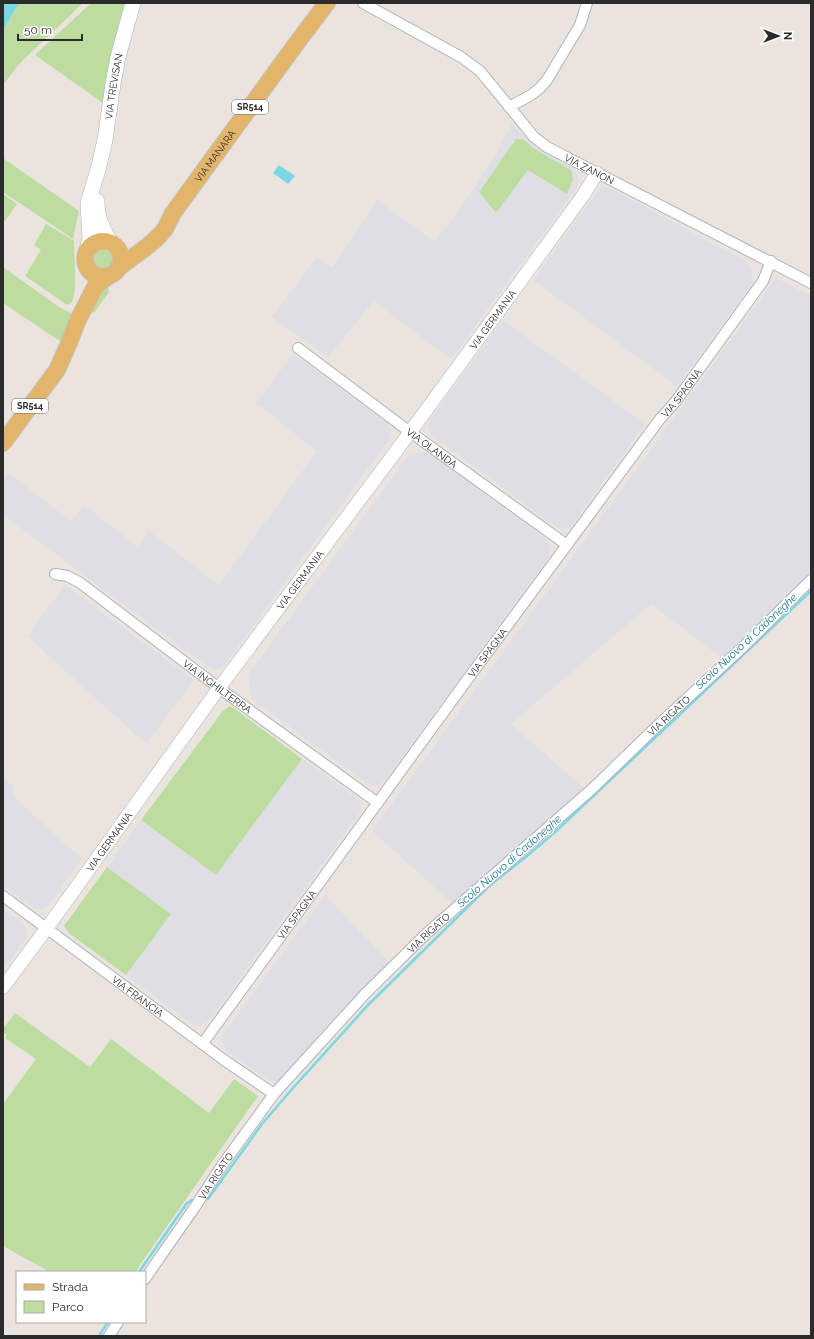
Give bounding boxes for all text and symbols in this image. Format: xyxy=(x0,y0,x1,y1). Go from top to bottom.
scale bar xyxy=(18,16,82,42)
north arrow xyxy=(758,16,798,56)
text: 50 m xyxy=(24,23,52,37)
text: N xyxy=(781,32,794,40)
street label: VIA TREVISAN xyxy=(103,53,125,120)
road number: SR514 xyxy=(232,100,268,114)
street label: VIA MANARA xyxy=(193,128,238,184)
street label: VIA ZANON xyxy=(563,152,616,187)
street label: VIA GERMANIA xyxy=(468,288,518,351)
street label: VIA SPAGNA xyxy=(659,367,704,420)
road number: SR514 xyxy=(12,399,48,413)
street label: VIA OLANDA xyxy=(404,426,459,470)
street label: VIA GERMANIA xyxy=(275,548,326,612)
water label: Scolo Nuovo di Cadoneghe xyxy=(692,591,800,693)
street label: VIA SPAGNA xyxy=(466,626,510,680)
street label: VIA INGHILTERRA xyxy=(181,658,254,716)
street label: VIA RIGATO xyxy=(645,693,693,738)
street label: VIA GERMANIA xyxy=(84,810,135,874)
water label: Scolo Nuovo di Cadoneghe xyxy=(454,812,564,911)
street label: VIA SPAGNA xyxy=(275,888,319,942)
street label: VIA RIGATO xyxy=(405,910,453,955)
street label: VIA FRANCIA xyxy=(110,974,166,1019)
street label: VIA RIGATO xyxy=(196,1150,236,1202)
legend xyxy=(16,1271,146,1323)
text: Strada xyxy=(52,1280,88,1294)
text: Parco xyxy=(52,1300,84,1314)

